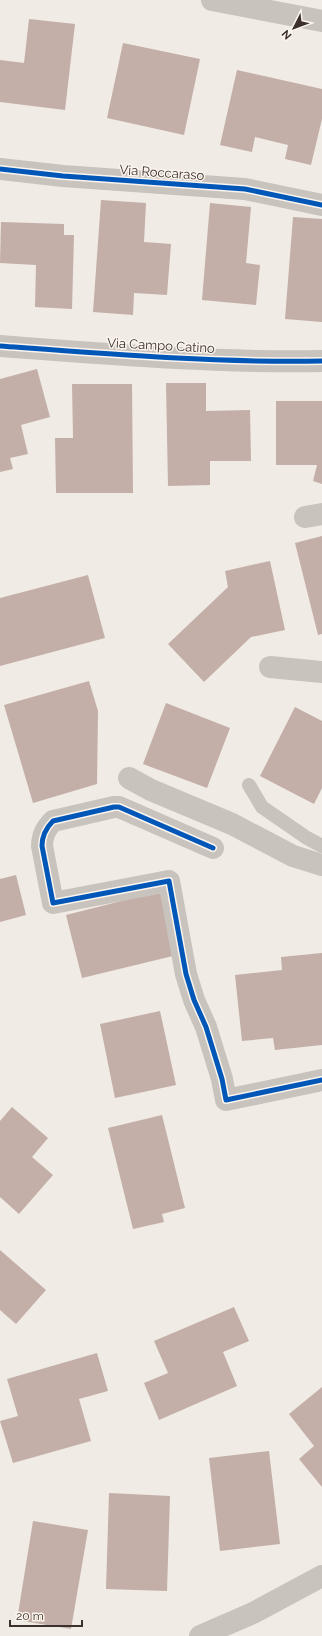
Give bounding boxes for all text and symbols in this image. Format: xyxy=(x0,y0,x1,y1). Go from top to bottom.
north arrow xyxy=(274,8,314,48)
text: N xyxy=(279,27,295,42)
street label: Via Roccaraso xyxy=(119,162,205,183)
street label: Via Campo Catino xyxy=(107,335,215,356)
scale bar xyxy=(10,1602,82,1628)
text: 20 m xyxy=(16,1609,44,1623)

